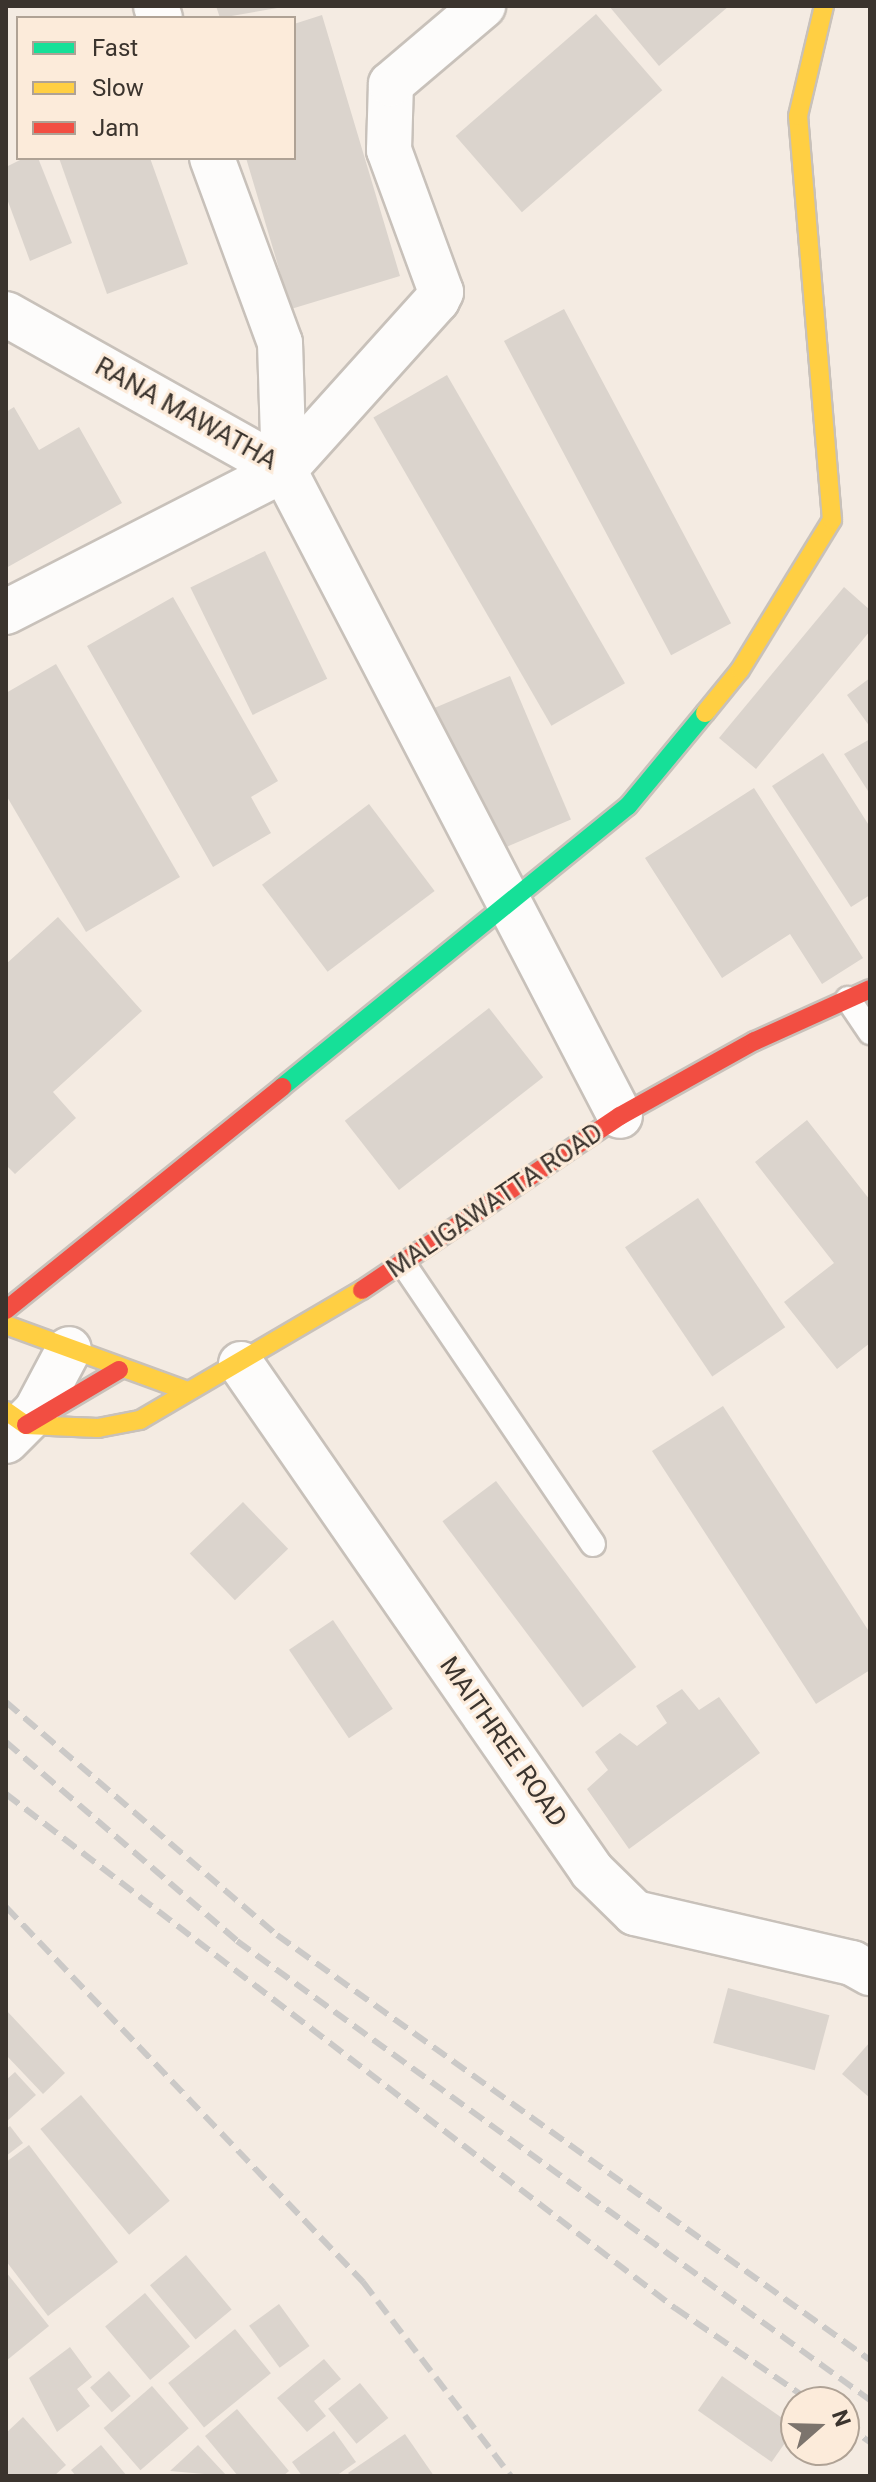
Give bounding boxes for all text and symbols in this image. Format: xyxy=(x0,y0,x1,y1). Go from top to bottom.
legend xyxy=(16,16,296,160)
text: Fast xyxy=(92,34,138,62)
text: Slow xyxy=(92,74,144,102)
text: Jam xyxy=(92,114,139,142)
street label: RANA MAWATHA xyxy=(90,351,282,477)
street label: MALIGAWATTA ROAD xyxy=(381,1117,609,1285)
street label: MAITHREE ROAD xyxy=(433,1651,573,1833)
north arrow xyxy=(780,2386,860,2466)
text: N xyxy=(827,2407,856,2430)

